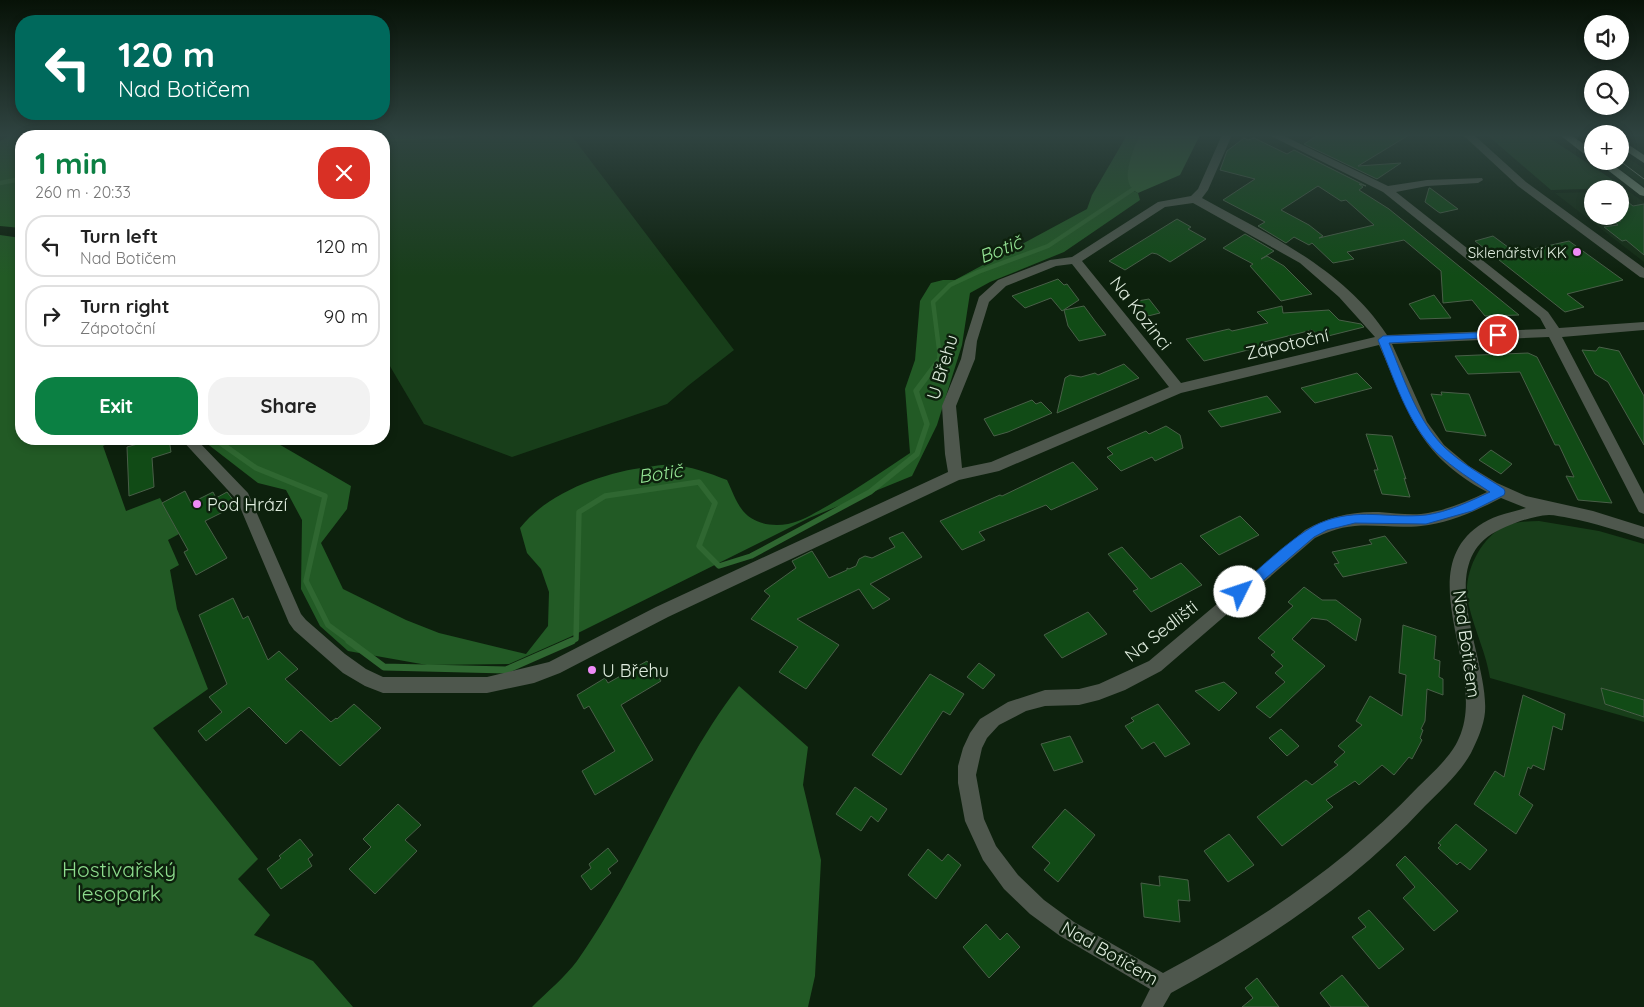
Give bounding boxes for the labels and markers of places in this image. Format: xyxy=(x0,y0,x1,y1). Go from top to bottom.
place label: Sklenářství KK xyxy=(1468,243,1567,262)
marker: Sklenářství KK xyxy=(1571,246,1583,258)
pin xyxy=(1477,314,1519,356)
place label: Pod Hrází xyxy=(207,493,287,516)
marker: Pod Hrází xyxy=(191,498,203,510)
place label: U Břehu xyxy=(602,659,669,682)
marker: U Břehu xyxy=(586,664,598,676)

